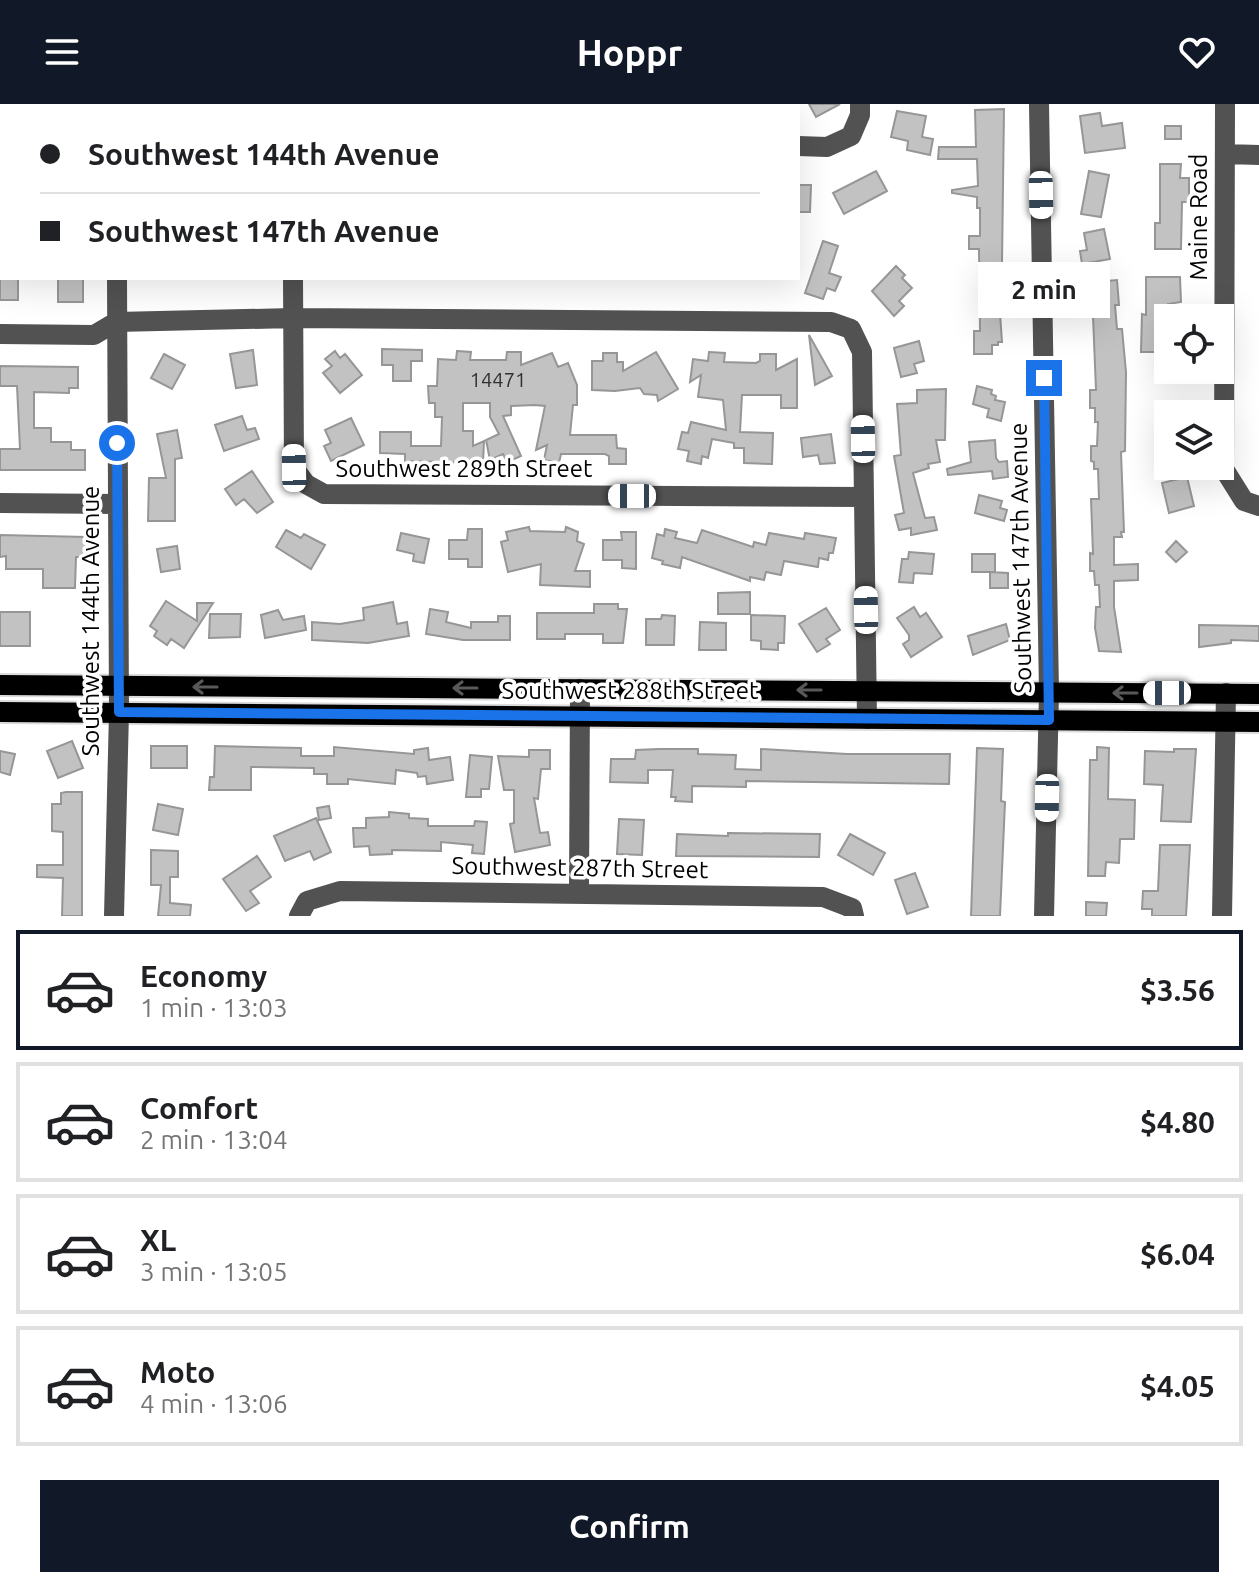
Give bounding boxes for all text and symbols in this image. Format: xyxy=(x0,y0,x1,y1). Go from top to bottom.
icon: menu xyxy=(40,30,84,74)
icon: heart xyxy=(1175,30,1219,74)
text: Hoppr xyxy=(577,32,682,73)
text: Southwest 144th Avenue xyxy=(88,137,440,171)
street label: Maine Road xyxy=(1185,154,1212,280)
car xyxy=(1029,171,1053,219)
text: Southwest 147th Avenue xyxy=(88,214,440,248)
callout: 2 min xyxy=(978,262,1110,318)
text: 2 min xyxy=(1011,275,1077,304)
map controls xyxy=(1154,304,1234,480)
button: locate xyxy=(1154,304,1234,384)
route end xyxy=(1026,360,1062,396)
house number: 14471 xyxy=(470,368,526,391)
button: layers xyxy=(1154,400,1234,480)
car xyxy=(851,415,875,463)
street label: Southwest 147th Avenue xyxy=(1005,422,1036,694)
route start xyxy=(99,425,135,461)
car xyxy=(282,444,306,492)
street label: Southwest 289th Street xyxy=(336,455,593,482)
car xyxy=(608,484,656,508)
street label: Southwest 144th Avenue xyxy=(77,486,104,756)
car xyxy=(854,586,878,634)
street label: Southwest 288th Street xyxy=(502,677,759,704)
one-way arrow xyxy=(192,679,219,694)
one-way arrow xyxy=(452,680,479,696)
car xyxy=(1143,681,1191,705)
one-way arrow xyxy=(796,682,823,698)
one-way arrow xyxy=(1112,685,1139,700)
car xyxy=(1035,774,1059,822)
street label: Southwest 287th Street xyxy=(451,852,709,883)
icon: car xyxy=(44,954,116,1026)
text: Economy xyxy=(140,959,267,993)
text: $3.56 xyxy=(1140,973,1215,1007)
text: 1 min · 13:03 xyxy=(140,993,288,1022)
icon: car xyxy=(44,1086,116,1158)
text: Comfort xyxy=(140,1091,258,1125)
text: $4.80 xyxy=(1140,1105,1215,1139)
text: 2 min · 13:04 xyxy=(140,1125,288,1154)
icon: car xyxy=(44,1218,116,1290)
text: XL xyxy=(140,1223,176,1257)
text: $6.04 xyxy=(1140,1237,1215,1271)
text: 3 min · 13:05 xyxy=(140,1257,288,1286)
icon: car xyxy=(44,1350,116,1422)
text: Moto xyxy=(140,1355,215,1389)
text: $4.05 xyxy=(1140,1369,1215,1403)
text: 4 min · 13:06 xyxy=(140,1389,288,1418)
button: Confirm xyxy=(40,1480,1219,1572)

